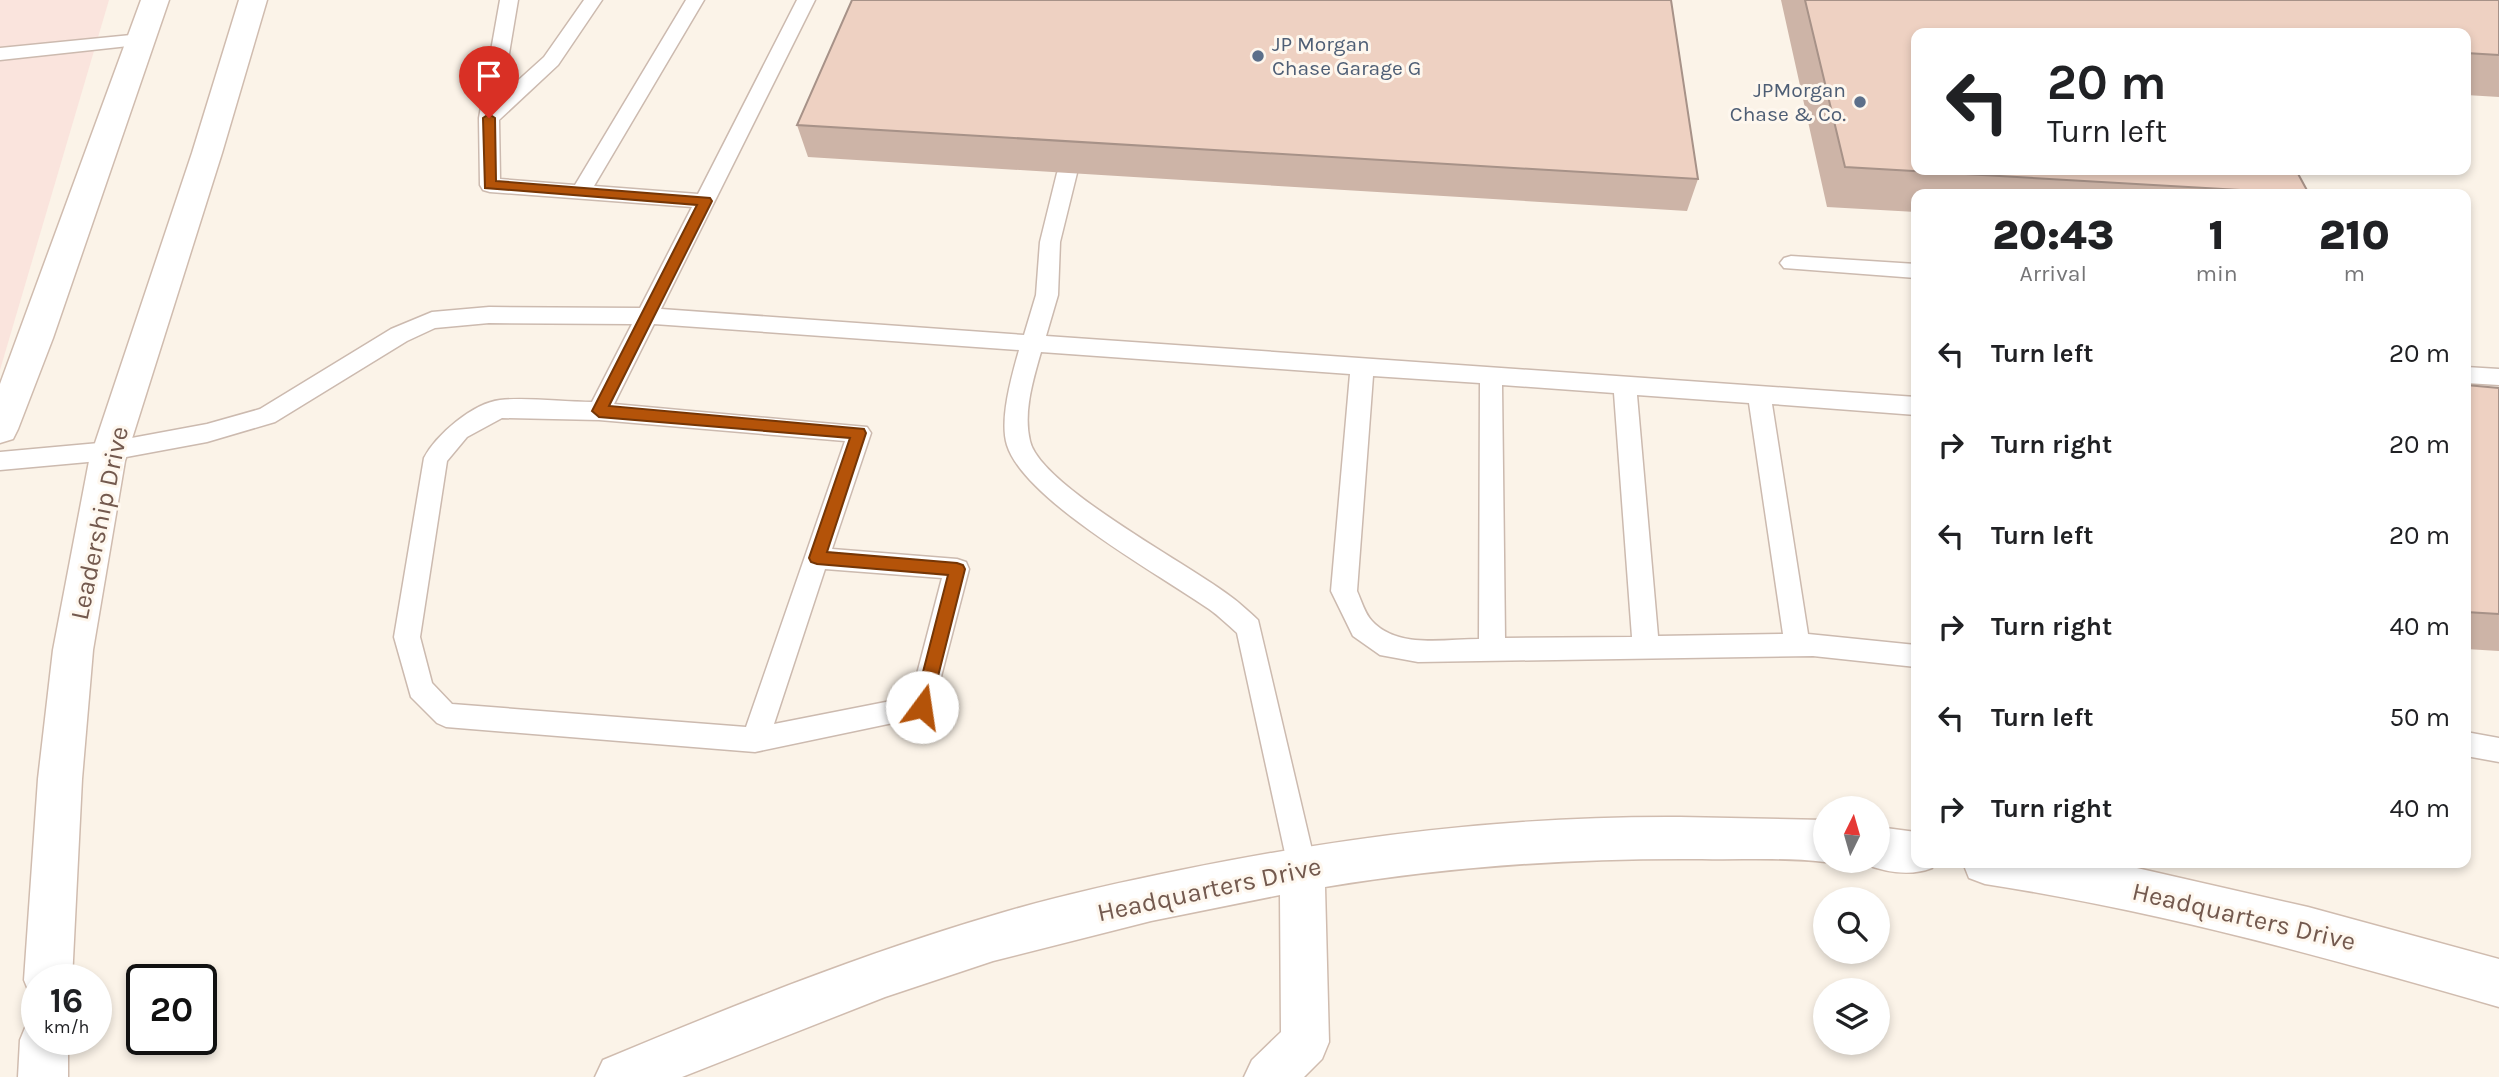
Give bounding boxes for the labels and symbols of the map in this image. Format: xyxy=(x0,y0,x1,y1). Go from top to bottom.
place label: JP Morgan Chase Garage G xyxy=(1272,32,1421,80)
pin xyxy=(459,46,519,118)
marker: JP Morgan Chase Garage G xyxy=(1250,48,1266,64)
place label: JPMorgan Chase & Co. xyxy=(1730,78,1846,126)
marker: JPMorgan Chase & Co. xyxy=(1852,94,1868,110)
street label: Leadership Drive xyxy=(64,423,135,623)
position arrow xyxy=(885,670,959,744)
north arrow xyxy=(1813,796,1890,873)
street label: Headquarters Drive xyxy=(1094,851,1324,928)
street label: Headquarters Drive xyxy=(2129,876,2359,957)
speed limit sign: 20 xyxy=(126,964,217,1055)

